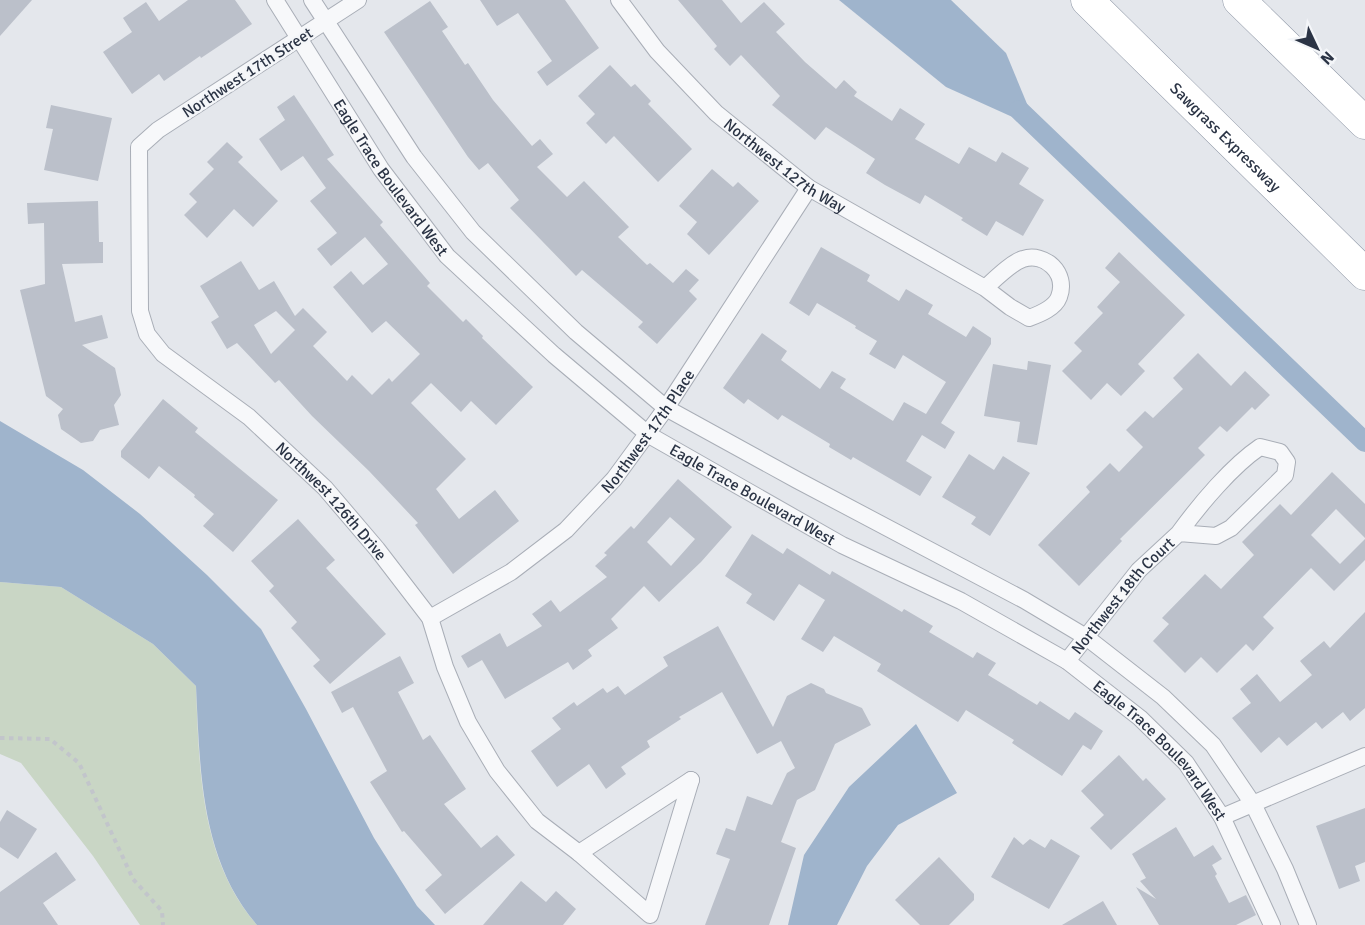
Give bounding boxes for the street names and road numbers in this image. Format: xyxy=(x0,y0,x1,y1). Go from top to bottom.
street label: Northwest 17th Street xyxy=(178,23,317,123)
street label: Sawgrass Expressway xyxy=(1166,79,1285,197)
street label: Eagle Trace Boulevard West xyxy=(329,95,453,261)
street label: Northwest 127th Way xyxy=(719,114,850,218)
street label: Northwest 17th Place xyxy=(597,366,699,498)
street label: Northwest 126th Drive xyxy=(271,438,391,564)
street label: Eagle Trace Boulevard West xyxy=(666,440,839,550)
street label: Northwest 18th Court xyxy=(1067,533,1179,659)
street label: Eagle Trace Boulevard West xyxy=(1089,676,1231,825)

